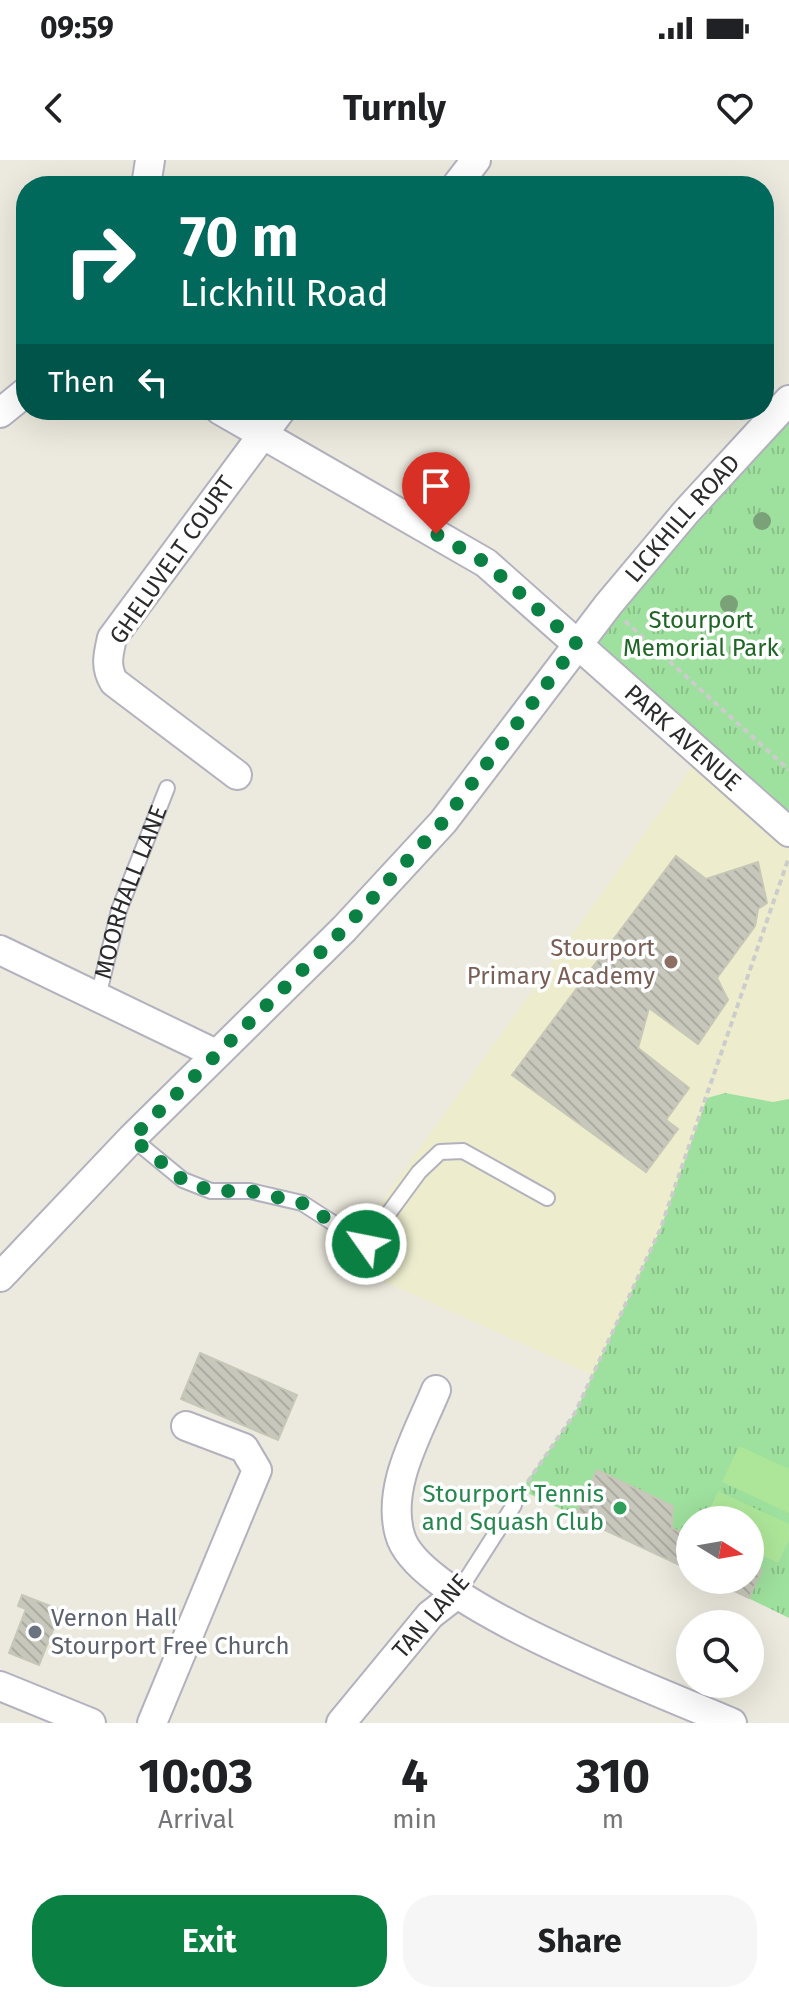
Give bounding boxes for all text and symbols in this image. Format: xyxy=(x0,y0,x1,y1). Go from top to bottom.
text: 09:59 xyxy=(40,10,114,46)
icon: back xyxy=(32,86,76,130)
text: Turnly xyxy=(343,86,446,130)
icon: heart xyxy=(713,86,757,130)
text: 70 m xyxy=(180,204,299,271)
icon: right xyxy=(48,208,152,312)
text: Lickhill Road xyxy=(180,272,389,316)
icon: left xyxy=(131,360,175,404)
text: Then xyxy=(48,364,115,400)
street label: LICKHILL ROAD xyxy=(619,449,746,588)
pin xyxy=(402,452,470,534)
icon: arrive xyxy=(414,464,458,508)
street label: GHELUVELT COURT xyxy=(104,470,241,649)
park label: Stourport Memorial Park xyxy=(623,606,780,662)
street label: PARK AVENUE xyxy=(619,679,747,797)
street label: MOORHALL LANE xyxy=(89,801,173,982)
place label: Stourport Primary Academy xyxy=(467,934,655,990)
marker: Stourport Primary Academy xyxy=(662,953,680,971)
position arrow xyxy=(324,1202,408,1286)
place label: Stourport Tennis and Squash Club xyxy=(422,1480,604,1536)
marker: Stourport Tennis and Squash Club xyxy=(611,1499,629,1517)
north arrow xyxy=(676,1506,764,1594)
map controls xyxy=(676,1506,764,1698)
street label: TAN LANE xyxy=(387,1568,475,1664)
place label: Vernon Hall Stourport Free Church xyxy=(51,1604,290,1660)
button: search xyxy=(676,1610,764,1698)
marker: Vernon Hall Stourport Free Church xyxy=(26,1623,44,1641)
text: 10:03 xyxy=(139,1747,253,1805)
text: 4 xyxy=(401,1747,428,1805)
text: 310 xyxy=(576,1747,650,1805)
text: Arrival xyxy=(158,1804,234,1835)
text: min xyxy=(392,1804,437,1835)
text: m xyxy=(602,1804,624,1835)
button: Exit xyxy=(32,1895,387,1987)
button: Share xyxy=(403,1895,757,1987)

